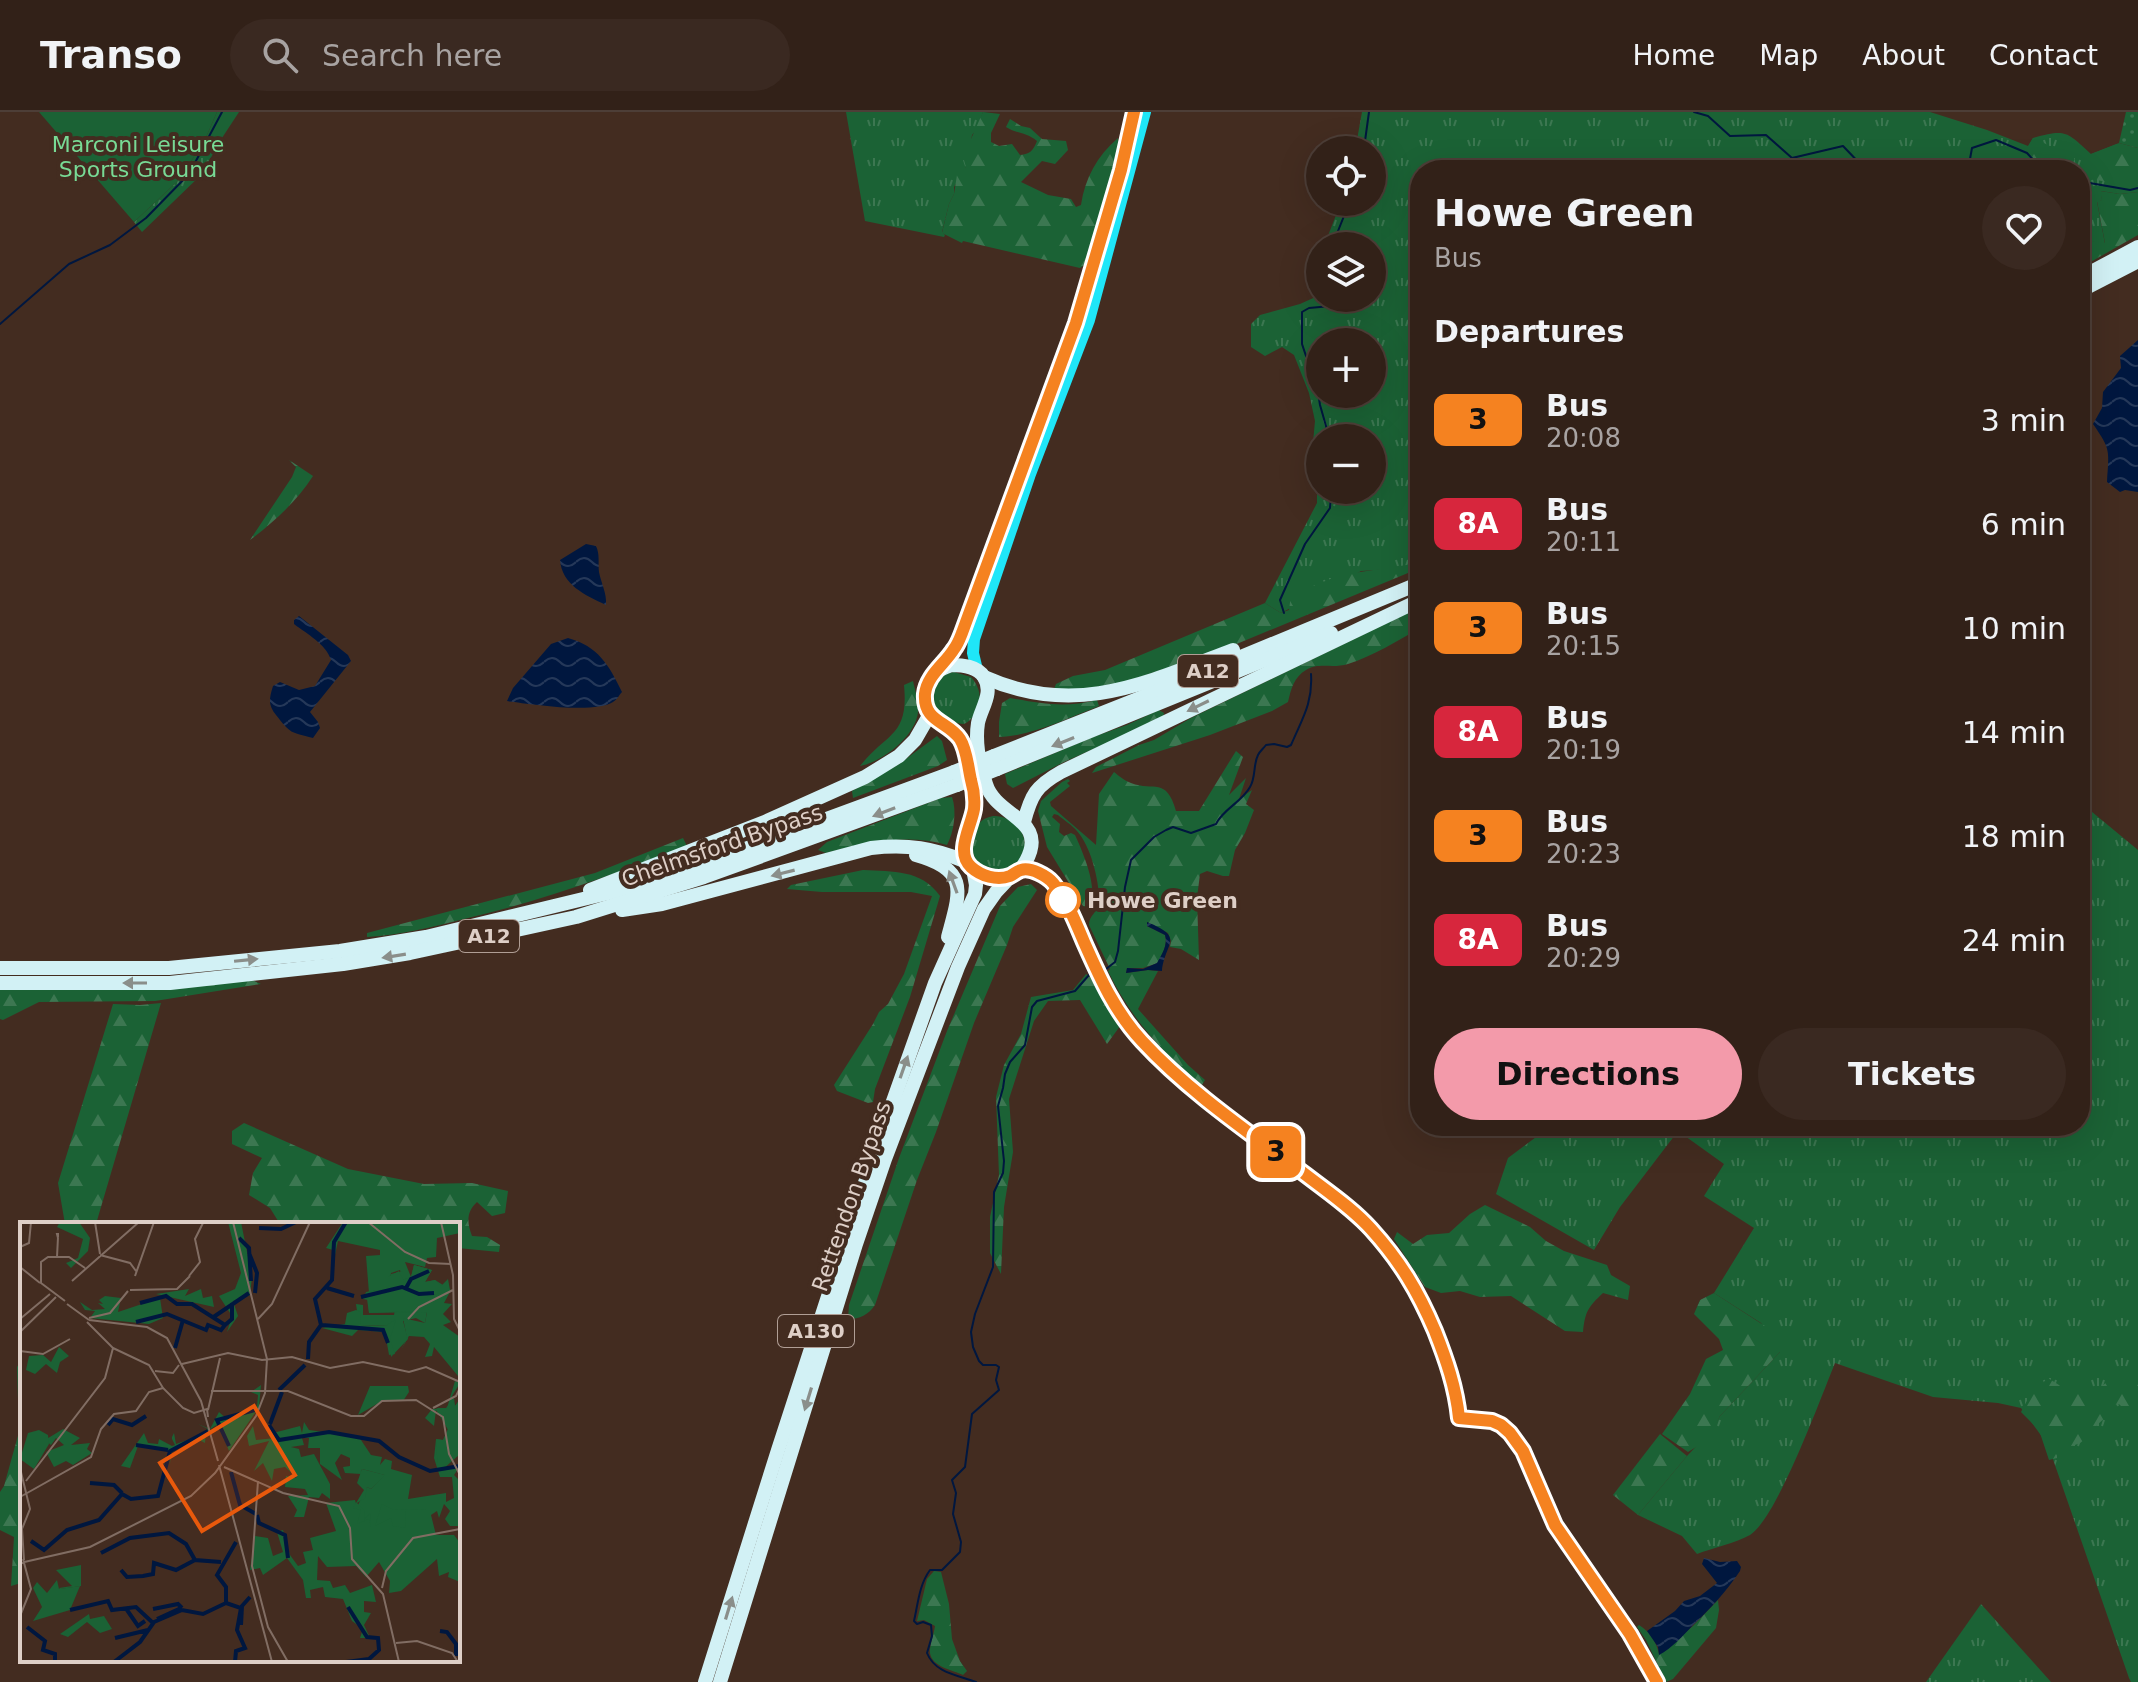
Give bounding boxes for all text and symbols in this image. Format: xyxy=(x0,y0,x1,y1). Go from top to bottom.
search box xyxy=(230,19,790,91)
text: Transo xyxy=(40,33,182,77)
icon: search xyxy=(258,33,302,77)
text: Search here xyxy=(322,38,502,73)
text: Home xyxy=(1632,39,1715,72)
text: Map xyxy=(1759,39,1818,72)
text: About xyxy=(1862,39,1945,72)
text: Contact xyxy=(1989,39,2098,72)
park label: Marconi Leisure Sports Ground xyxy=(52,132,224,182)
map controls xyxy=(1306,136,1386,504)
button: locate xyxy=(1306,136,1386,216)
button: heart xyxy=(1982,186,2066,270)
text: Howe Green xyxy=(1434,191,1695,235)
button: layers xyxy=(1306,232,1386,312)
text: Bus xyxy=(1434,243,1482,273)
text: Departures xyxy=(1434,314,1624,349)
button: + xyxy=(1306,328,1386,408)
text: Bus xyxy=(1546,388,1608,423)
text: 3 xyxy=(1468,403,1488,436)
text: 3 min xyxy=(1981,403,2066,438)
text: 20:08 xyxy=(1546,423,1621,453)
button: − xyxy=(1306,424,1386,504)
text: Bus xyxy=(1546,492,1608,527)
text: 8A xyxy=(1457,507,1499,540)
text: 6 min xyxy=(1981,507,2066,542)
text: 20:11 xyxy=(1546,527,1621,557)
text: Bus xyxy=(1546,596,1608,631)
text: 3 xyxy=(1468,611,1488,644)
text: 10 min xyxy=(1962,611,2066,646)
text: 20:15 xyxy=(1546,631,1621,661)
road number: A12 xyxy=(1178,655,1238,687)
one-way arrow xyxy=(1187,699,1210,713)
text: Bus xyxy=(1546,700,1608,735)
text: 8A xyxy=(1457,715,1499,748)
text: 14 min xyxy=(1962,715,2066,750)
text: 20:19 xyxy=(1546,735,1621,765)
one-way arrow xyxy=(1051,736,1075,749)
street label: Chelmsford Bypass xyxy=(618,799,826,892)
text: Bus xyxy=(1546,804,1608,839)
one-way arrow xyxy=(872,806,896,819)
text: 3 xyxy=(1468,819,1488,852)
text: 18 min xyxy=(1962,819,2066,854)
text: 20:23 xyxy=(1546,839,1621,869)
one-way arrow xyxy=(771,867,796,879)
one-way arrow xyxy=(947,869,959,893)
marker: Howe Green xyxy=(1046,883,1080,917)
place label: Howe Green xyxy=(1087,888,1238,913)
text: Bus xyxy=(1546,908,1608,943)
road number: A12 xyxy=(459,920,519,952)
text: 8A xyxy=(1457,923,1499,956)
text: 24 min xyxy=(1962,923,2066,958)
text: 20:29 xyxy=(1546,943,1621,973)
one-way arrow xyxy=(381,950,406,963)
one-way arrow xyxy=(234,953,259,966)
one-way arrow xyxy=(122,977,147,989)
button: Directions xyxy=(1434,1028,1742,1120)
button: Tickets xyxy=(1758,1028,2066,1120)
one-way arrow xyxy=(898,1055,910,1079)
street label: Rettendon Bypass xyxy=(807,1098,896,1295)
line badge: 3 xyxy=(1250,1126,1302,1178)
text: 3 xyxy=(1266,1135,1286,1168)
inset map xyxy=(20,1222,460,1662)
road number: A130 xyxy=(778,1315,854,1347)
one-way arrow xyxy=(802,1388,814,1412)
one-way arrow xyxy=(723,1595,735,1619)

